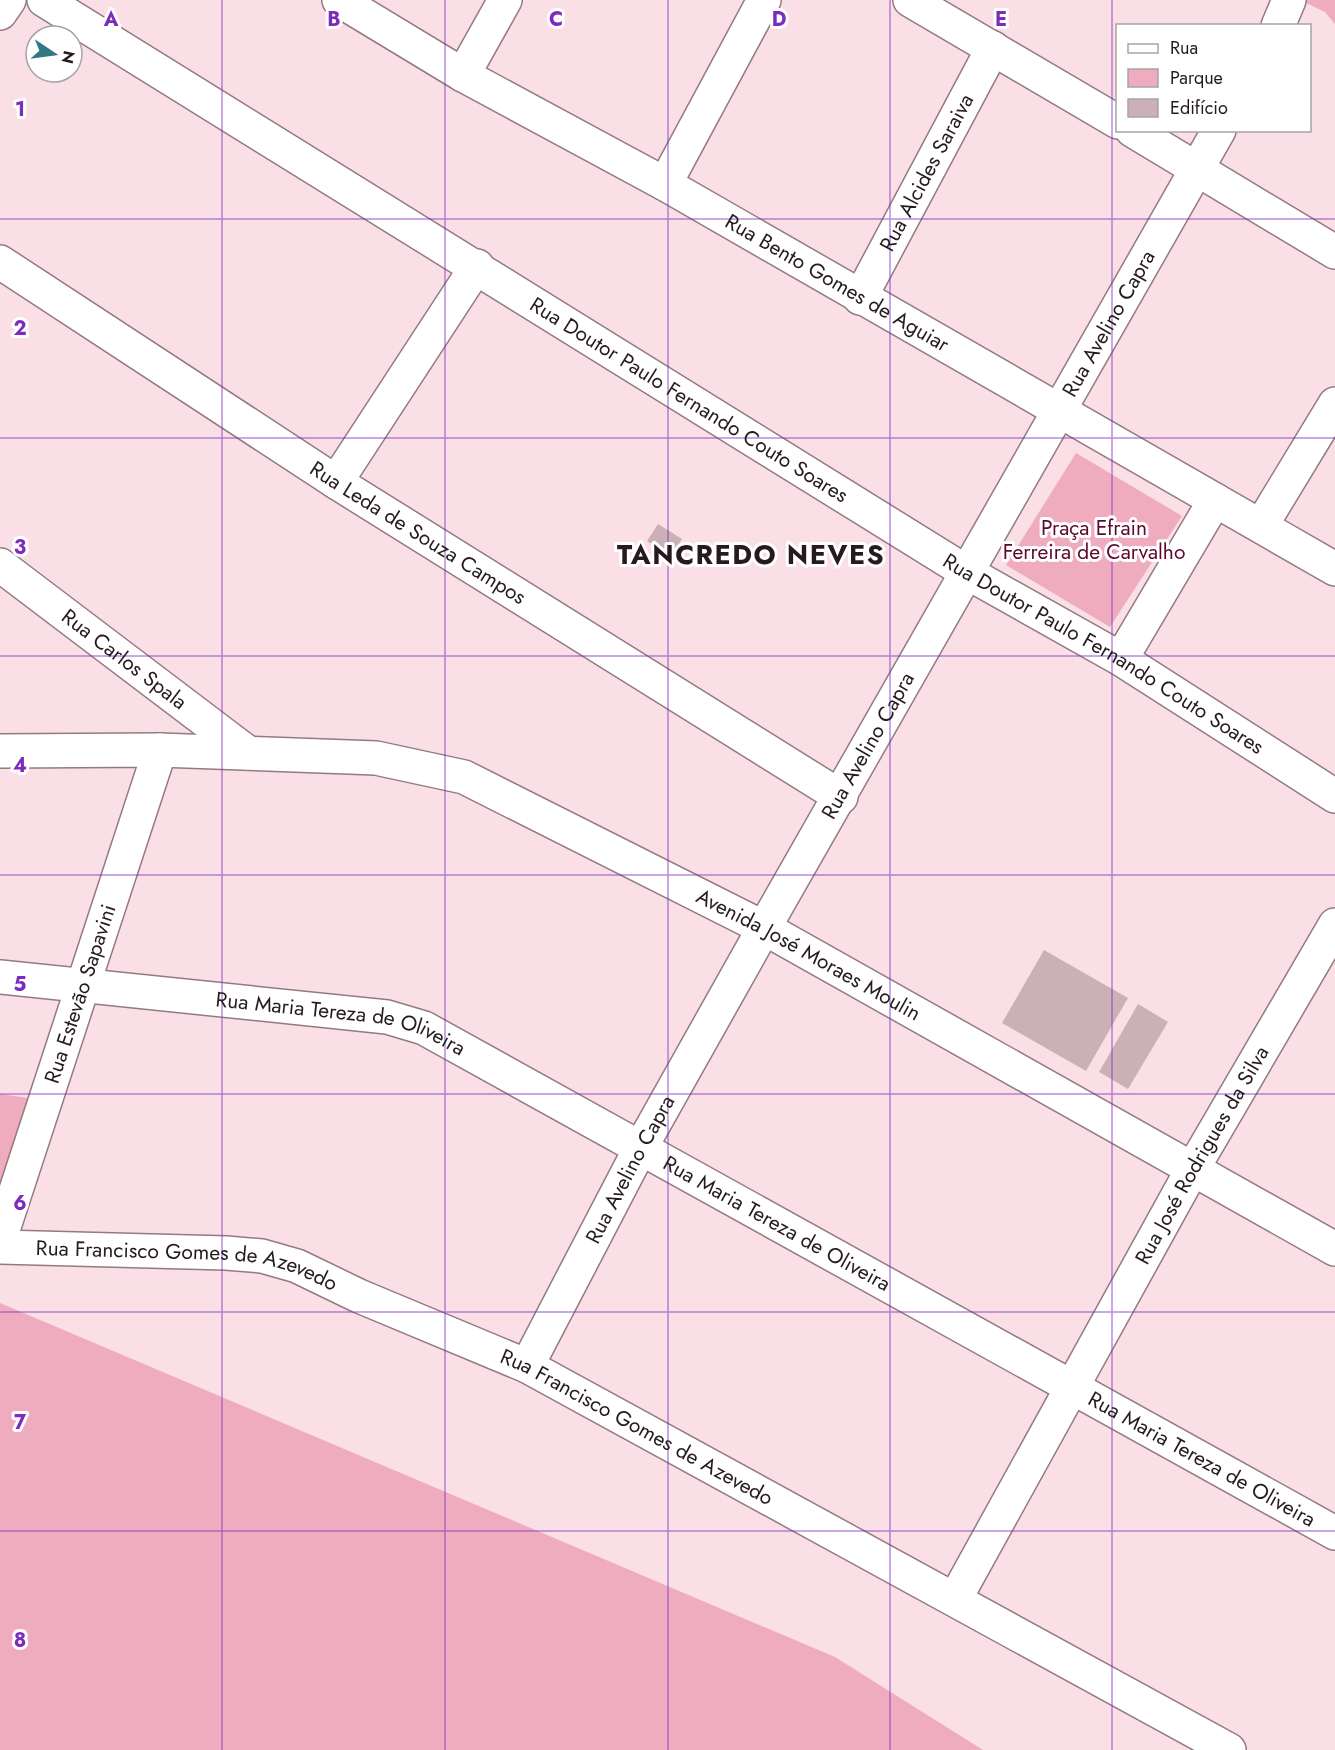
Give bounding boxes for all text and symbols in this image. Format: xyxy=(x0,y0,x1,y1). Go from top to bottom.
text: A xyxy=(103,5,119,34)
text: B xyxy=(327,5,341,34)
text: C xyxy=(549,5,563,34)
text: D xyxy=(772,5,786,34)
text: E xyxy=(995,5,1007,34)
north arrow xyxy=(24,24,84,84)
legend xyxy=(1116,24,1311,132)
text: Rua xyxy=(1170,35,1198,61)
text: N xyxy=(55,48,81,66)
text: Parque xyxy=(1170,65,1223,91)
street label: Rua Alcides Saraiva xyxy=(872,88,981,257)
text: 1 xyxy=(15,95,25,124)
text: Edifício xyxy=(1170,95,1228,121)
street label: Rua Bento Gomes de Aguiar xyxy=(719,207,956,360)
street label: Rua Avelino Capra xyxy=(1055,244,1163,402)
street label: Rua Doutor Paulo Fernando Couto Soares xyxy=(524,290,854,510)
text: 2 xyxy=(13,314,27,343)
street label: Rua Leda de Souza Campos xyxy=(304,454,532,612)
park label: Praça Efrain Ferreira de Carvalho xyxy=(1003,513,1185,567)
text: 3 xyxy=(14,533,26,562)
district label: TANCREDO NEVES xyxy=(617,535,885,574)
street label: Rua Doutor Paulo Fernando Couto Soares xyxy=(937,546,1270,762)
street label: Rua Carlos Spala xyxy=(55,602,193,717)
street label: Rua Avelino Capra xyxy=(814,667,922,825)
text: 4 xyxy=(13,751,27,780)
street label: Avenida José Moraes Moulin xyxy=(691,881,926,1028)
street label: Rua Estevão Sapavini xyxy=(37,900,124,1087)
text: 5 xyxy=(14,970,27,999)
street label: Rua Maria Tereza de Oliveira xyxy=(214,984,471,1063)
street label: Rua José Rodrigues da Silva xyxy=(1128,1040,1276,1270)
street label: Rua Avelino Capra xyxy=(578,1090,682,1249)
street label: Rua Maria Tereza de Oliveira xyxy=(658,1148,896,1299)
text: 6 xyxy=(13,1189,27,1218)
street label: Rua Francisco Gomes de Azevedo xyxy=(35,1233,343,1298)
street label: Rua Francisco Gomes de Azevedo xyxy=(496,1342,779,1513)
street label: Rua Maria Tereza de Oliveira xyxy=(1083,1384,1321,1534)
text: 7 xyxy=(14,1408,27,1437)
text: 8 xyxy=(14,1626,26,1655)

